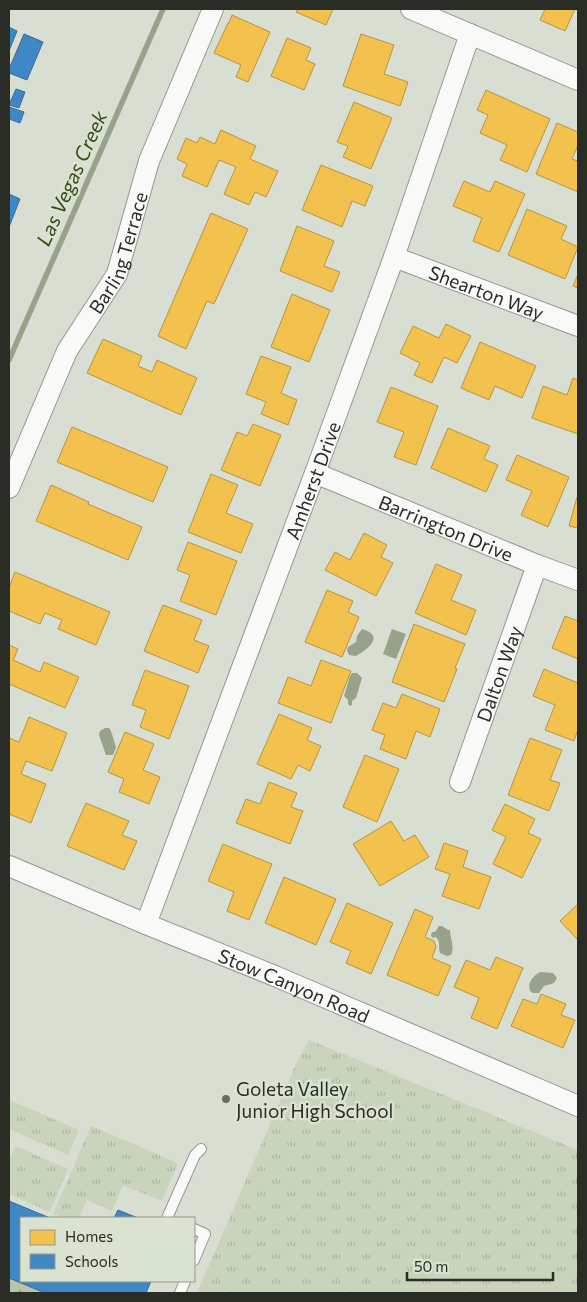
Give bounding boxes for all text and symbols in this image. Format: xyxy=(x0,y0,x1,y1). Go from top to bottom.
water label: Las Vegas Creek xyxy=(30,106,112,249)
street label: Barling Terrace xyxy=(83,189,151,317)
street label: Shearton Way xyxy=(426,260,548,324)
street label: Amherst Drive xyxy=(280,418,344,542)
street label: Barrington Drive xyxy=(376,489,517,565)
street label: Dalton Way xyxy=(471,622,526,725)
street label: Stow Canyon Road xyxy=(215,943,373,1027)
place label: Goleta Valley Junior High School xyxy=(236,1077,393,1122)
marker: Goleta Valley Junior High School xyxy=(220,1093,232,1105)
legend xyxy=(20,1217,195,1282)
text: Homes xyxy=(65,1227,113,1245)
scale bar xyxy=(407,1250,553,1282)
text: Schools xyxy=(65,1252,119,1270)
text: 50 m xyxy=(414,1257,448,1275)

